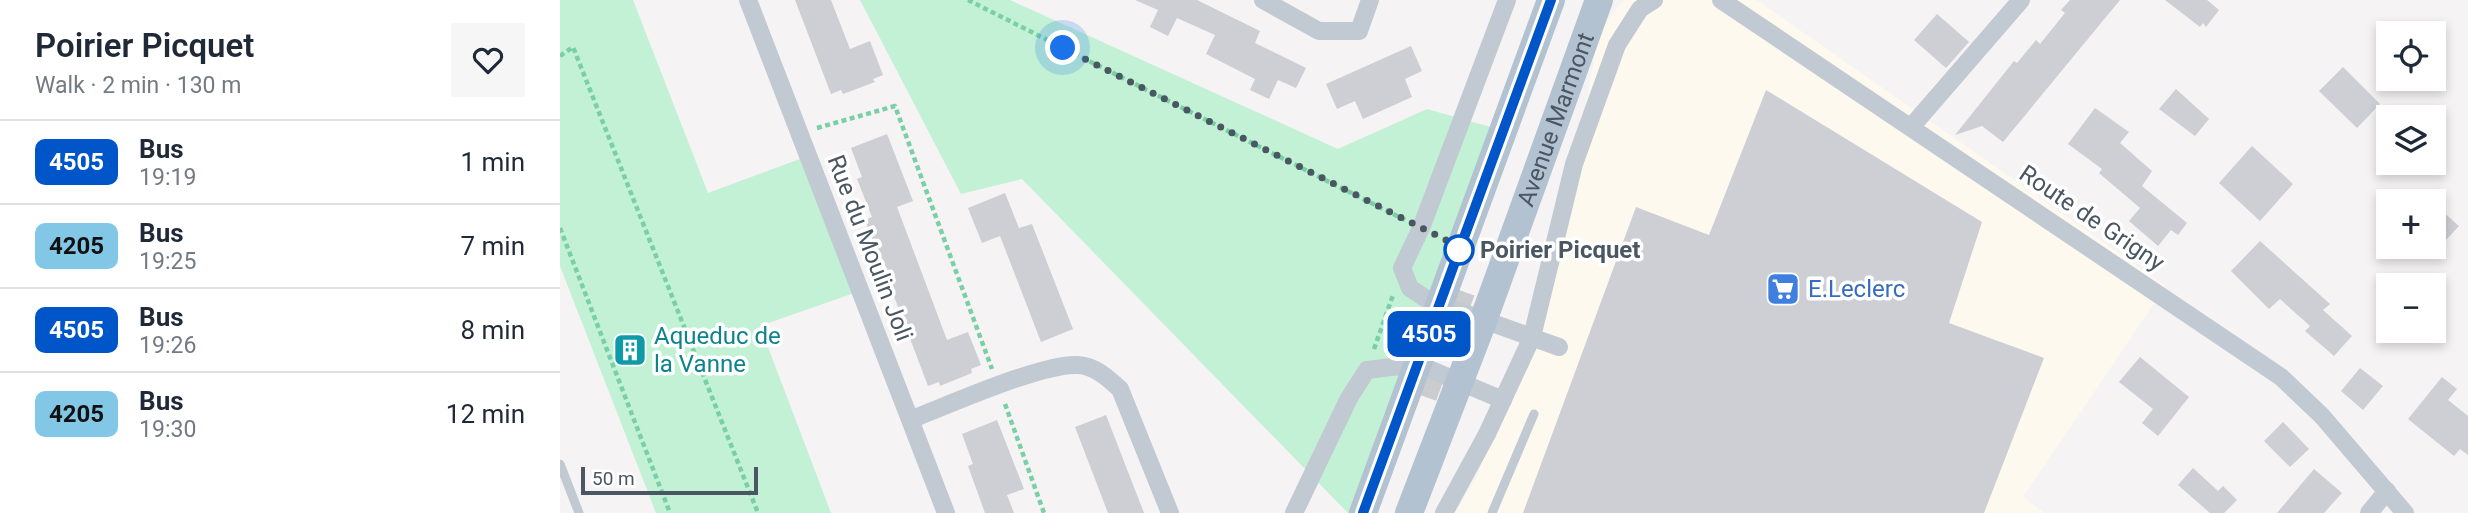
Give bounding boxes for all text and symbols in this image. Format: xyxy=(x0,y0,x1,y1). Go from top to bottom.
map controls xyxy=(2376,21,2446,343)
button: locate xyxy=(2376,21,2446,91)
button: heart xyxy=(451,23,525,97)
text: Poirier Picquet xyxy=(35,26,254,65)
street label: Avenue Marmont xyxy=(1512,29,1600,210)
your location xyxy=(1045,30,1080,65)
text: Walk · 2 min · 130 m xyxy=(35,72,241,99)
button: layers xyxy=(2376,105,2446,175)
text: Bus xyxy=(139,134,184,164)
text: 1 min xyxy=(460,147,525,177)
text: 4505 xyxy=(49,148,104,176)
street label: Rue du Moulin Joli xyxy=(822,151,918,345)
street label: Route de Grigny xyxy=(2014,159,2170,277)
text: 19:19 xyxy=(139,164,196,191)
button: + xyxy=(2376,189,2446,259)
text: Bus xyxy=(139,218,184,248)
text: 7 min xyxy=(460,231,525,261)
text: 4205 xyxy=(49,232,104,260)
marker: Poirier Picquet xyxy=(1444,235,1474,265)
place label: Poirier Picquet xyxy=(1480,236,1640,264)
text: 19:25 xyxy=(139,248,196,275)
supermarket icon: E.Leclerc xyxy=(1764,270,1802,308)
button: − xyxy=(2376,273,2446,343)
place label: E.Leclerc xyxy=(1808,275,1905,303)
text: Bus xyxy=(139,302,184,332)
line badge: 4505 xyxy=(1380,311,1478,357)
text: 8 min xyxy=(460,315,525,345)
text: 4505 xyxy=(49,316,104,344)
text: 4505 xyxy=(1401,320,1457,348)
place label: Aqueduc de la Vanne xyxy=(654,322,781,378)
building icon: Aqueduc de la Vanne xyxy=(611,331,649,369)
text: 19:26 xyxy=(139,332,196,359)
text: Bus xyxy=(139,386,184,416)
text: 12 min xyxy=(446,399,525,429)
text: 4205 xyxy=(49,400,104,428)
text: 19:30 xyxy=(139,416,196,443)
scale bar xyxy=(581,464,758,496)
text: 50 m xyxy=(592,467,635,490)

